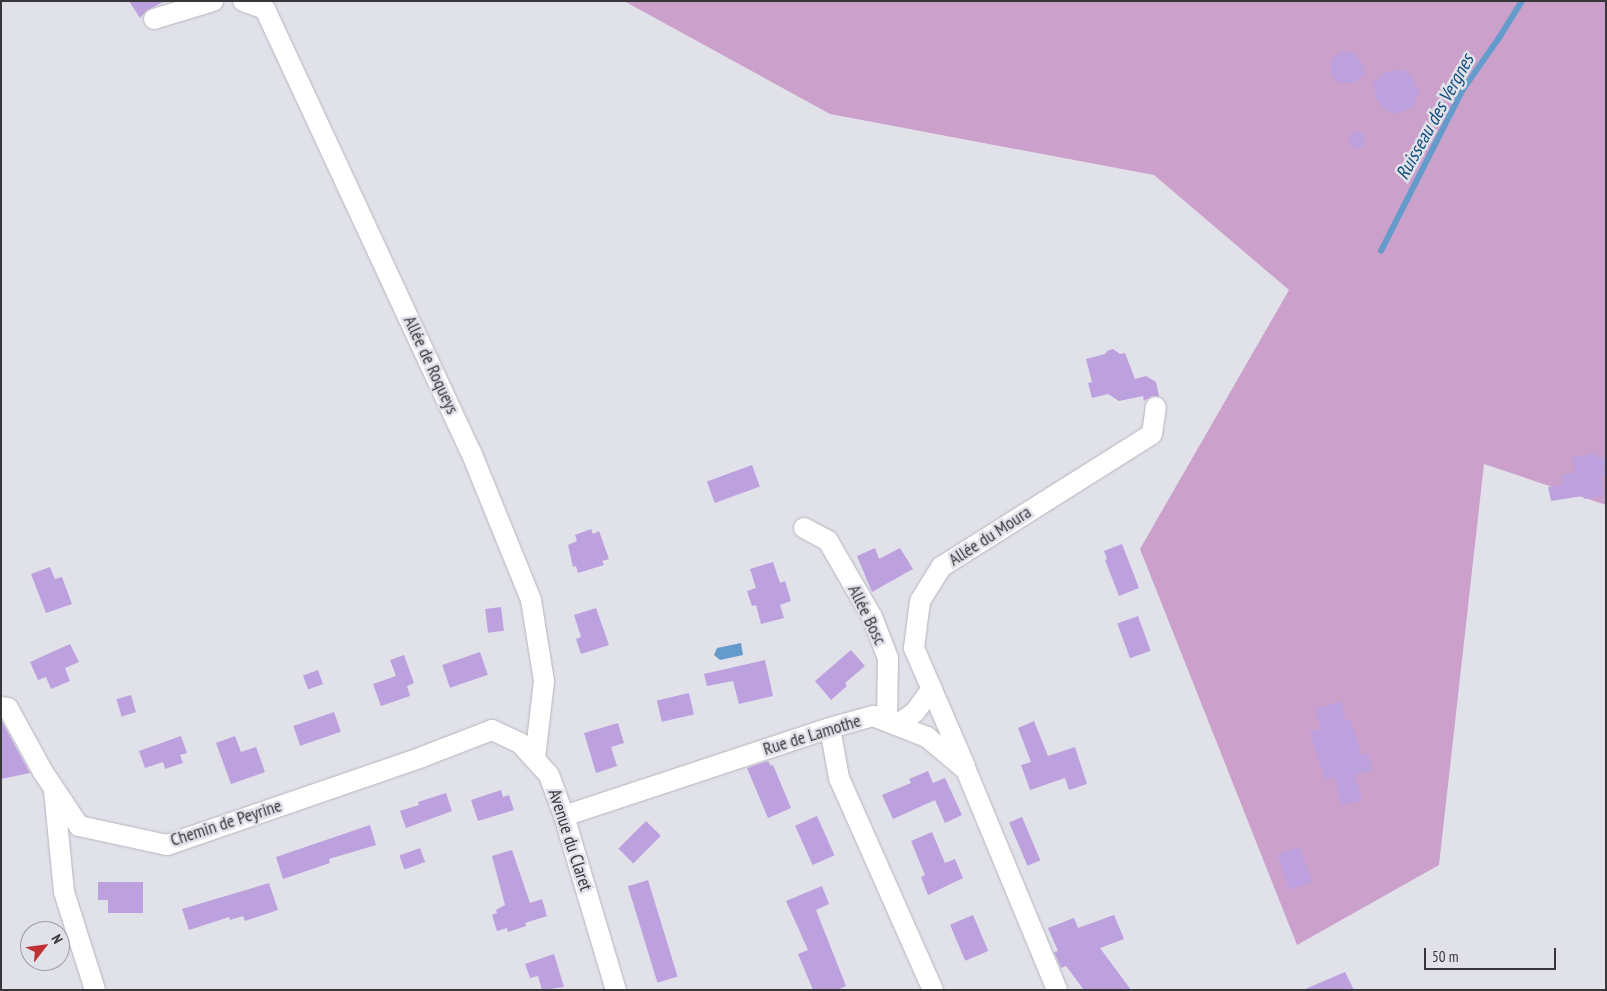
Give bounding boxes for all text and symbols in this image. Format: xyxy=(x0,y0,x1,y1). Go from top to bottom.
water label: Ruisseau des Vergnes xyxy=(1391,50,1479,184)
street label: Allée de Roqueys xyxy=(399,313,463,417)
street label: Allée du Moura xyxy=(945,501,1035,571)
street label: Allée Bosc xyxy=(843,581,891,649)
street label: Rue de Lamothe xyxy=(761,710,863,760)
street label: Avenue du Claret xyxy=(543,786,597,894)
street label: Chemin de Peyrine xyxy=(168,795,284,851)
north arrow xyxy=(20,921,70,971)
text: N xyxy=(47,931,67,947)
scale bar xyxy=(1427,938,1560,970)
text: 50 m xyxy=(1432,947,1458,966)

